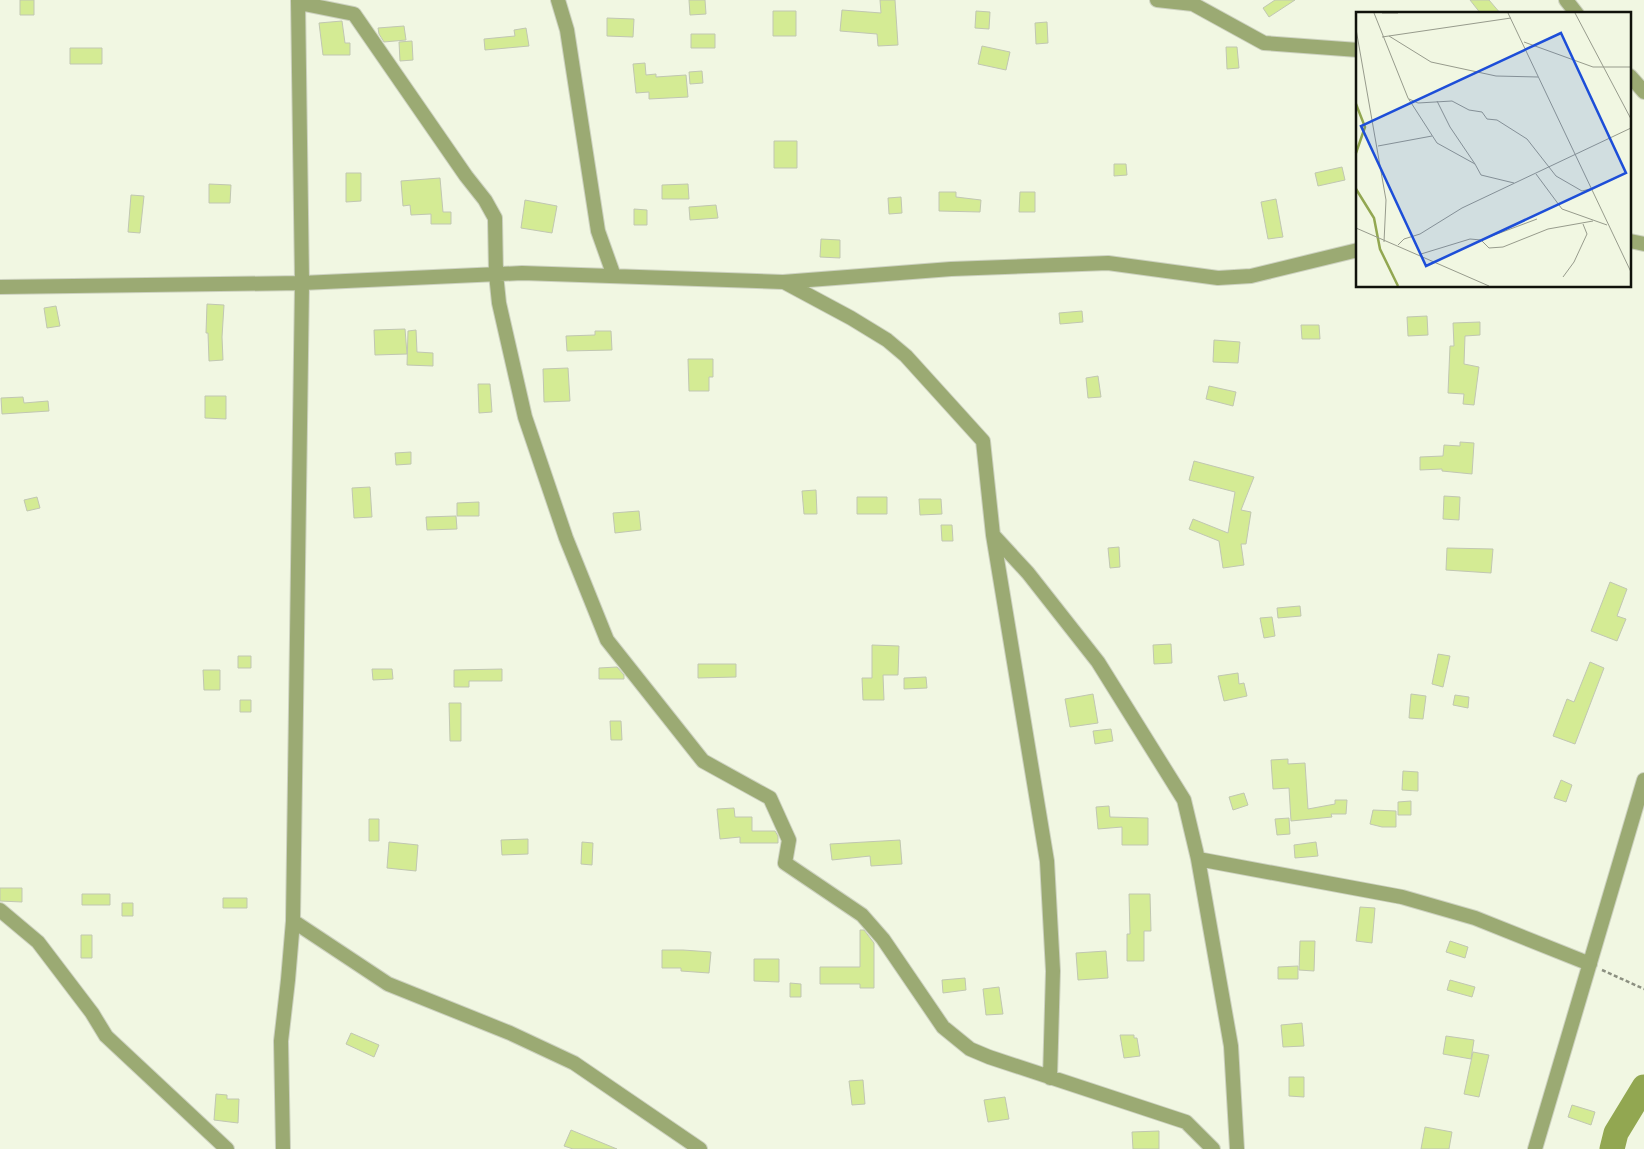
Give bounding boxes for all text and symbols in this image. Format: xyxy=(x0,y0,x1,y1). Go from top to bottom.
inset map xyxy=(1356,12,1632,288)

